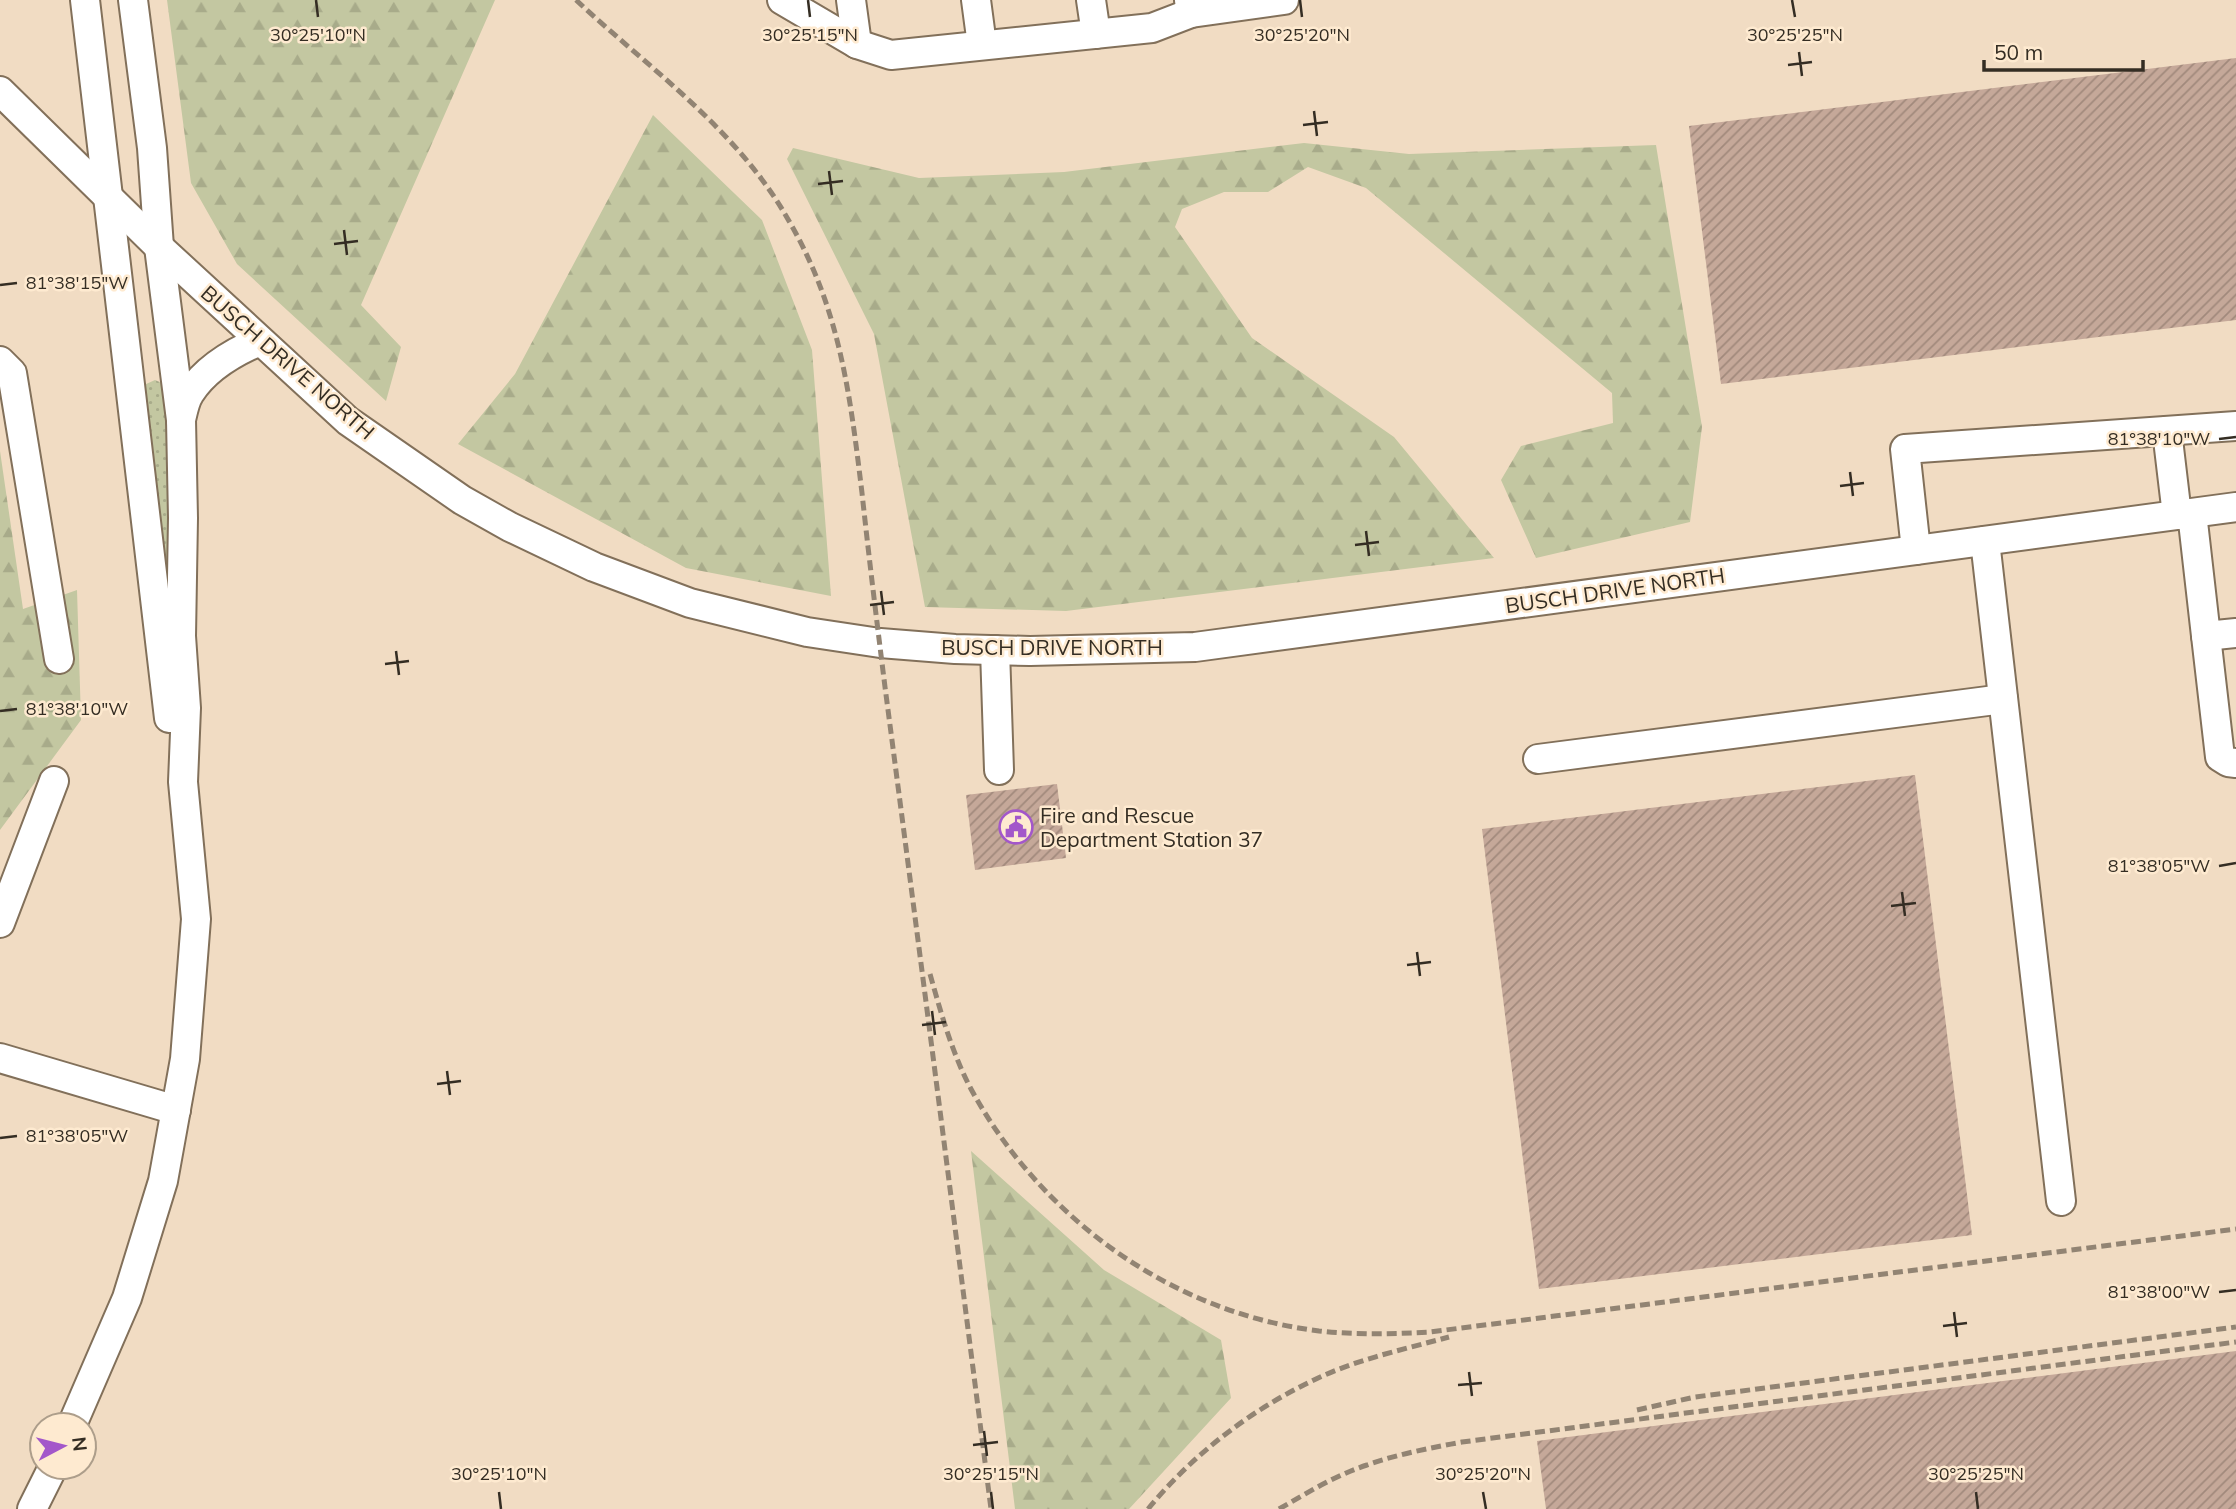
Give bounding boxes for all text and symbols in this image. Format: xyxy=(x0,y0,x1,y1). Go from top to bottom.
text: 30°25'10"N xyxy=(270,23,366,46)
text: 30°25'15"N xyxy=(762,23,858,46)
text: 30°25'20"N xyxy=(1254,23,1350,46)
text: 30°25'25"N xyxy=(1747,23,1843,46)
scale bar xyxy=(1984,28,2143,72)
text: 50 m xyxy=(1994,39,2043,65)
text: 81°38'15"W xyxy=(26,271,128,294)
street label: BUSCH DRIVE NORTH xyxy=(196,280,380,444)
text: 81°38'10"W xyxy=(2108,427,2210,450)
street label: BUSCH DRIVE NORTH xyxy=(1503,562,1727,618)
street label: BUSCH DRIVE NORTH xyxy=(941,634,1163,660)
text: 81°38'10"W xyxy=(26,697,128,720)
place label: Fire and Rescue Department Station 37 xyxy=(1040,802,1263,852)
public building icon: Fire and Rescue Department Station 37 xyxy=(997,808,1035,846)
text: 81°38'05"W xyxy=(2108,854,2210,877)
text: 81°38'05"W xyxy=(26,1124,128,1147)
text: 81°38'00"W xyxy=(2108,1280,2210,1303)
north arrow xyxy=(28,1411,98,1481)
text: N xyxy=(67,1435,93,1453)
text: 30°25'10"N xyxy=(451,1462,547,1485)
text: 30°25'15"N xyxy=(943,1462,1039,1485)
text: 30°25'20"N xyxy=(1435,1462,1531,1485)
text: 30°25'25"N xyxy=(1928,1462,2024,1485)

